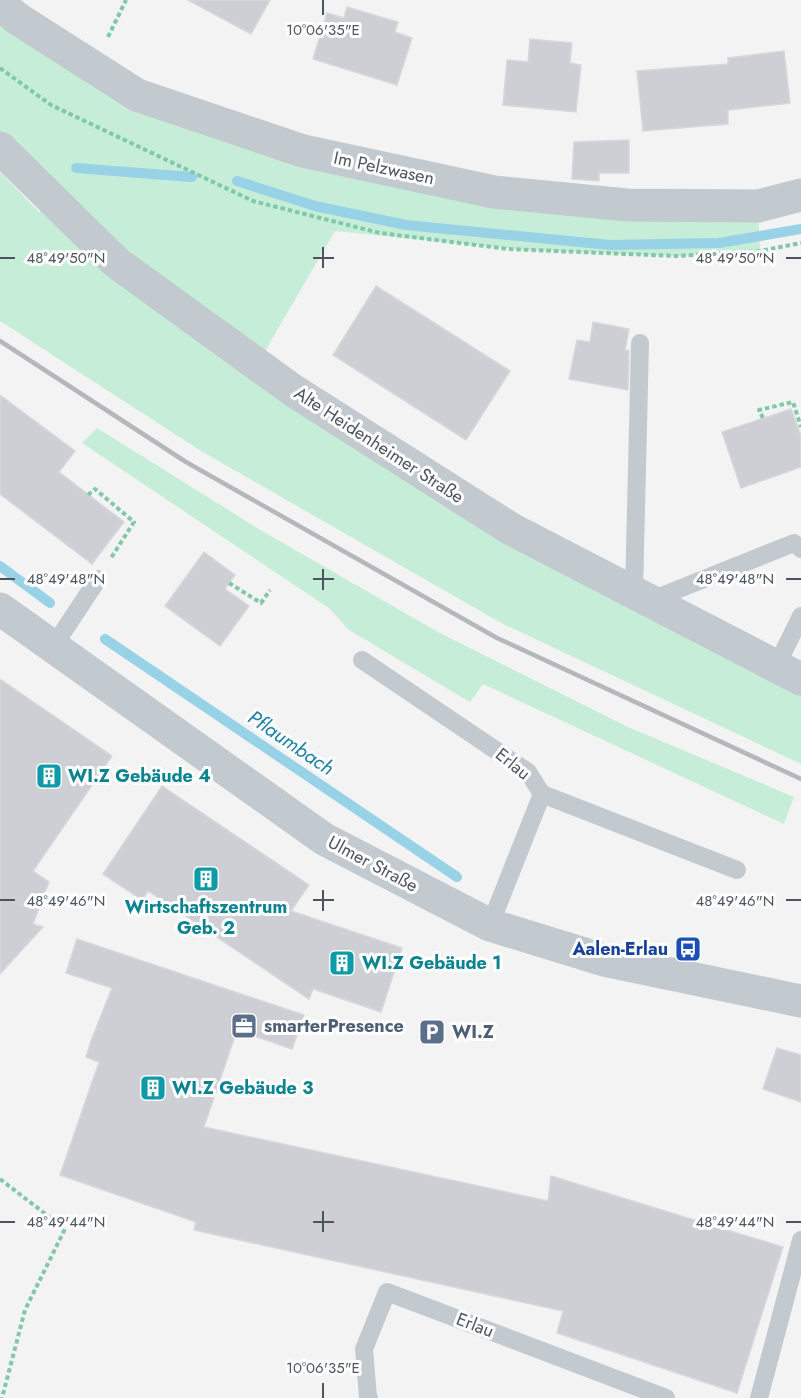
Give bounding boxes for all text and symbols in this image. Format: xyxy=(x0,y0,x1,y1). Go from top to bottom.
text: 10°06'35"E xyxy=(286,19,360,41)
street label: Im Pelzwasen xyxy=(331,145,437,191)
text: 48°49'50"N xyxy=(27,247,105,269)
text: 48°49'50"N xyxy=(696,247,774,269)
street label: Alte Heidenheimer Straße xyxy=(289,380,469,510)
text: 48°49'48"N xyxy=(27,568,105,590)
text: 48°49'48"N xyxy=(696,568,774,590)
water label: Pflaumbach xyxy=(242,703,340,783)
street label: Erlau xyxy=(490,742,536,786)
building icon: WI.Z Gebäude 4 xyxy=(34,761,64,791)
place label: WI.Z Gebäude 4 xyxy=(68,763,211,789)
street label: Ulmer Straße xyxy=(323,829,423,899)
building icon: Wirtschaftszentrum Geb. 2 xyxy=(191,864,221,894)
text: 48°49'46"N xyxy=(27,890,105,912)
text: 48°49'46"N xyxy=(696,890,774,912)
place label: Wirtschaftszentrum Geb. 2 xyxy=(125,894,287,941)
bus stop icon: Aalen-Erlau xyxy=(673,934,703,964)
place label: Aalen-Erlau xyxy=(571,936,668,962)
building icon: WI.Z Gebäude 1 xyxy=(327,948,357,978)
place label: WI.Z Gebäude 1 xyxy=(362,950,501,976)
office icon: smarterPresence xyxy=(229,1011,259,1041)
place label: smarterPresence xyxy=(264,1013,404,1039)
parking icon: WI.Z xyxy=(417,1017,447,1047)
place label: WI.Z xyxy=(452,1019,494,1045)
building icon: WI.Z Gebäude 3 xyxy=(138,1073,168,1103)
place label: WI.Z Gebäude 3 xyxy=(172,1075,314,1101)
text: 48°49'44"N xyxy=(27,1211,105,1233)
text: 48°49'44"N xyxy=(696,1211,774,1233)
street label: Erlau xyxy=(452,1306,498,1344)
text: 10°06'35"E xyxy=(286,1357,360,1379)

